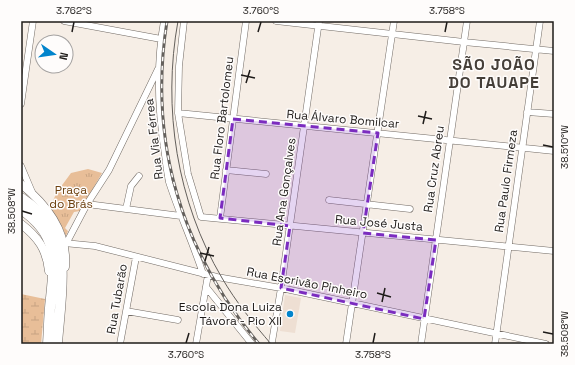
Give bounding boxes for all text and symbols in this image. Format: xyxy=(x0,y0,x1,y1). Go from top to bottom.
text: 3.762°S xyxy=(56,4,92,17)
text: 3.760°S xyxy=(243,4,279,17)
text: 3.758°S xyxy=(429,4,465,17)
north arrow xyxy=(34,34,74,74)
text: N xyxy=(56,51,71,61)
district label: SÃO JOÃO DO TAUAPE xyxy=(448,54,540,93)
street label: Rua Floro Bartolomeu xyxy=(207,56,237,180)
street label: Rua Via Férrea xyxy=(141,98,167,180)
street label: Rua Álvaro Bomilcar xyxy=(286,106,401,132)
street label: Rua Cruz Abreu xyxy=(420,124,448,214)
text: 38.510°W xyxy=(558,125,571,169)
street label: Rua Paulo Firmeza xyxy=(491,128,521,233)
street label: Rua Ana Gonçalves xyxy=(268,137,300,247)
park label: Praça do Brás xyxy=(49,182,93,212)
text: 38.508°W xyxy=(5,188,18,234)
street label: Rua José Justa xyxy=(334,211,424,235)
street label: Rua Tubarão xyxy=(103,263,131,335)
street label: Rua Escrivão Pinheiro xyxy=(245,263,369,303)
place label: Escola Dona Luiza Távora - Pio XII xyxy=(179,299,282,329)
marker: Escola Dona Luiza Távora - Pio XII xyxy=(285,309,295,319)
text: 38.508°W xyxy=(558,311,571,357)
text: 3.760°S xyxy=(168,348,204,361)
text: 3.758°S xyxy=(355,348,391,361)

